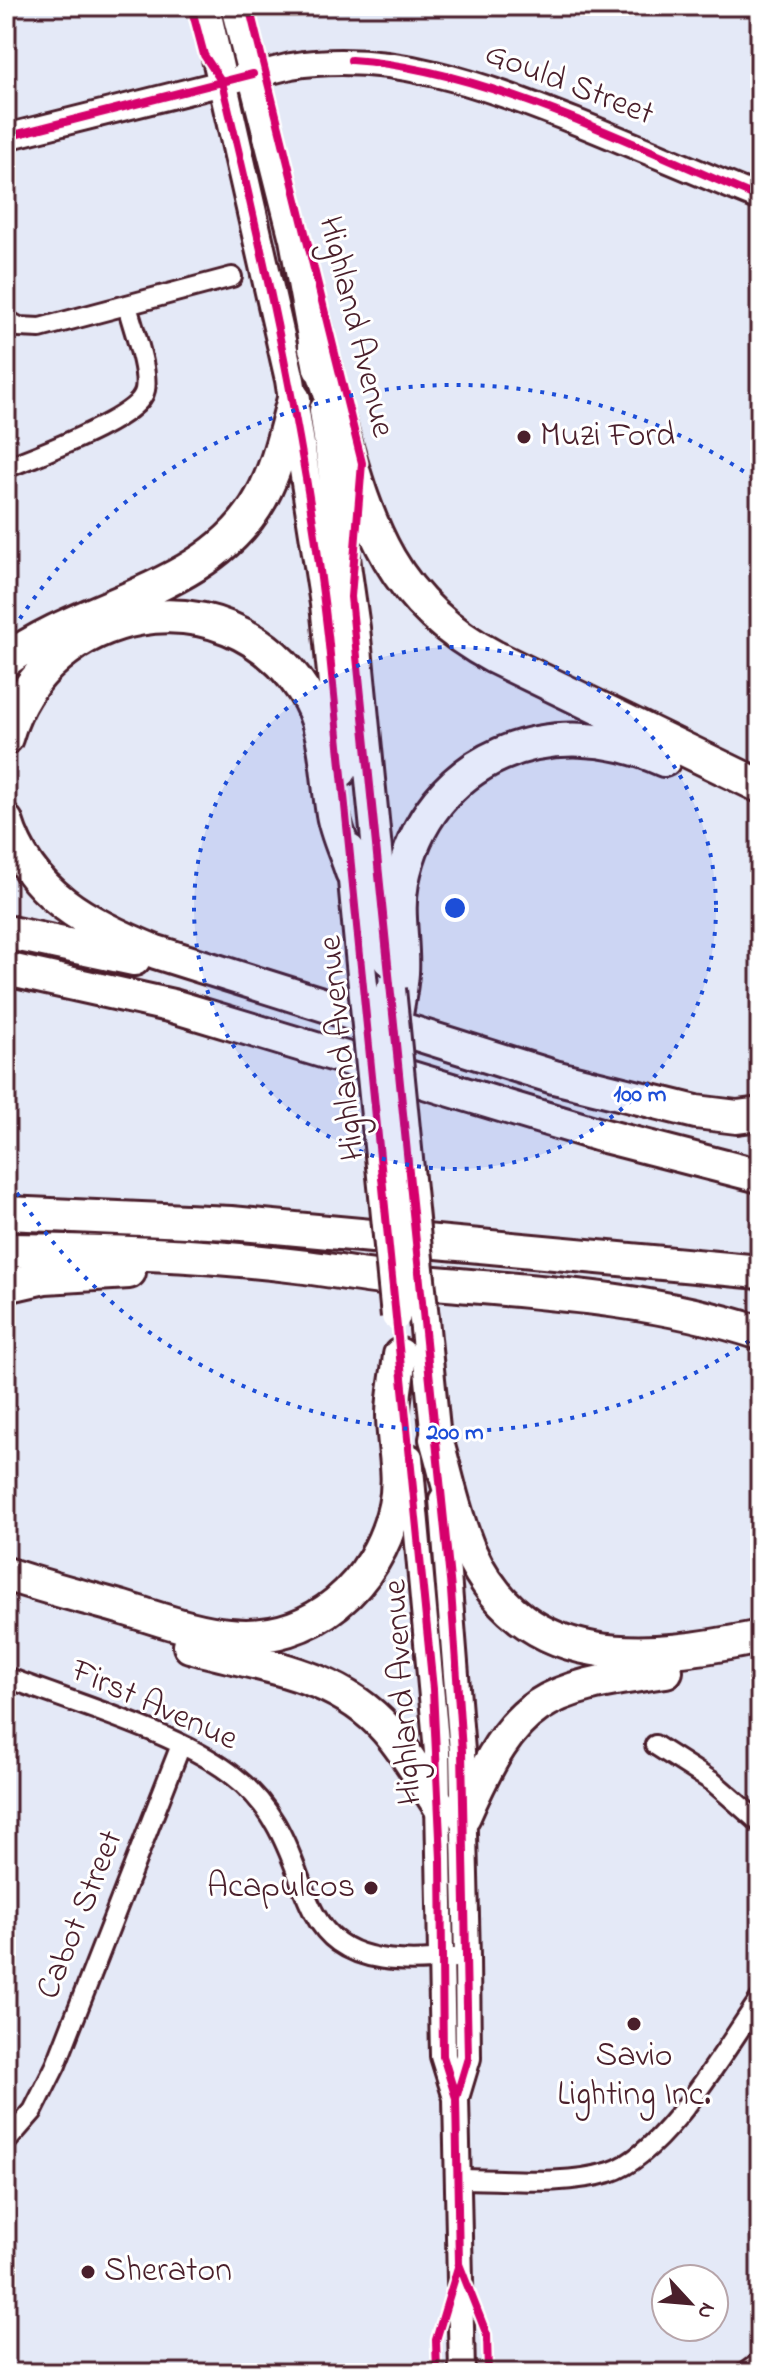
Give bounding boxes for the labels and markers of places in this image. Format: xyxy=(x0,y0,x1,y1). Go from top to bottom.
place label: Muzi Ford xyxy=(540,412,675,462)
marker: Muzi Ford xyxy=(515,428,533,446)
centre of rings xyxy=(441,894,469,922)
place label: Acapulcos xyxy=(207,1863,355,1913)
marker: Acapulcos xyxy=(362,1879,380,1897)
marker: Savio Lighting Inc. xyxy=(625,2015,643,2033)
place label: Savio Lighting Inc. xyxy=(557,2032,711,2121)
place label: Sheraton xyxy=(104,2247,232,2297)
marker: Sheraton xyxy=(79,2263,97,2281)

